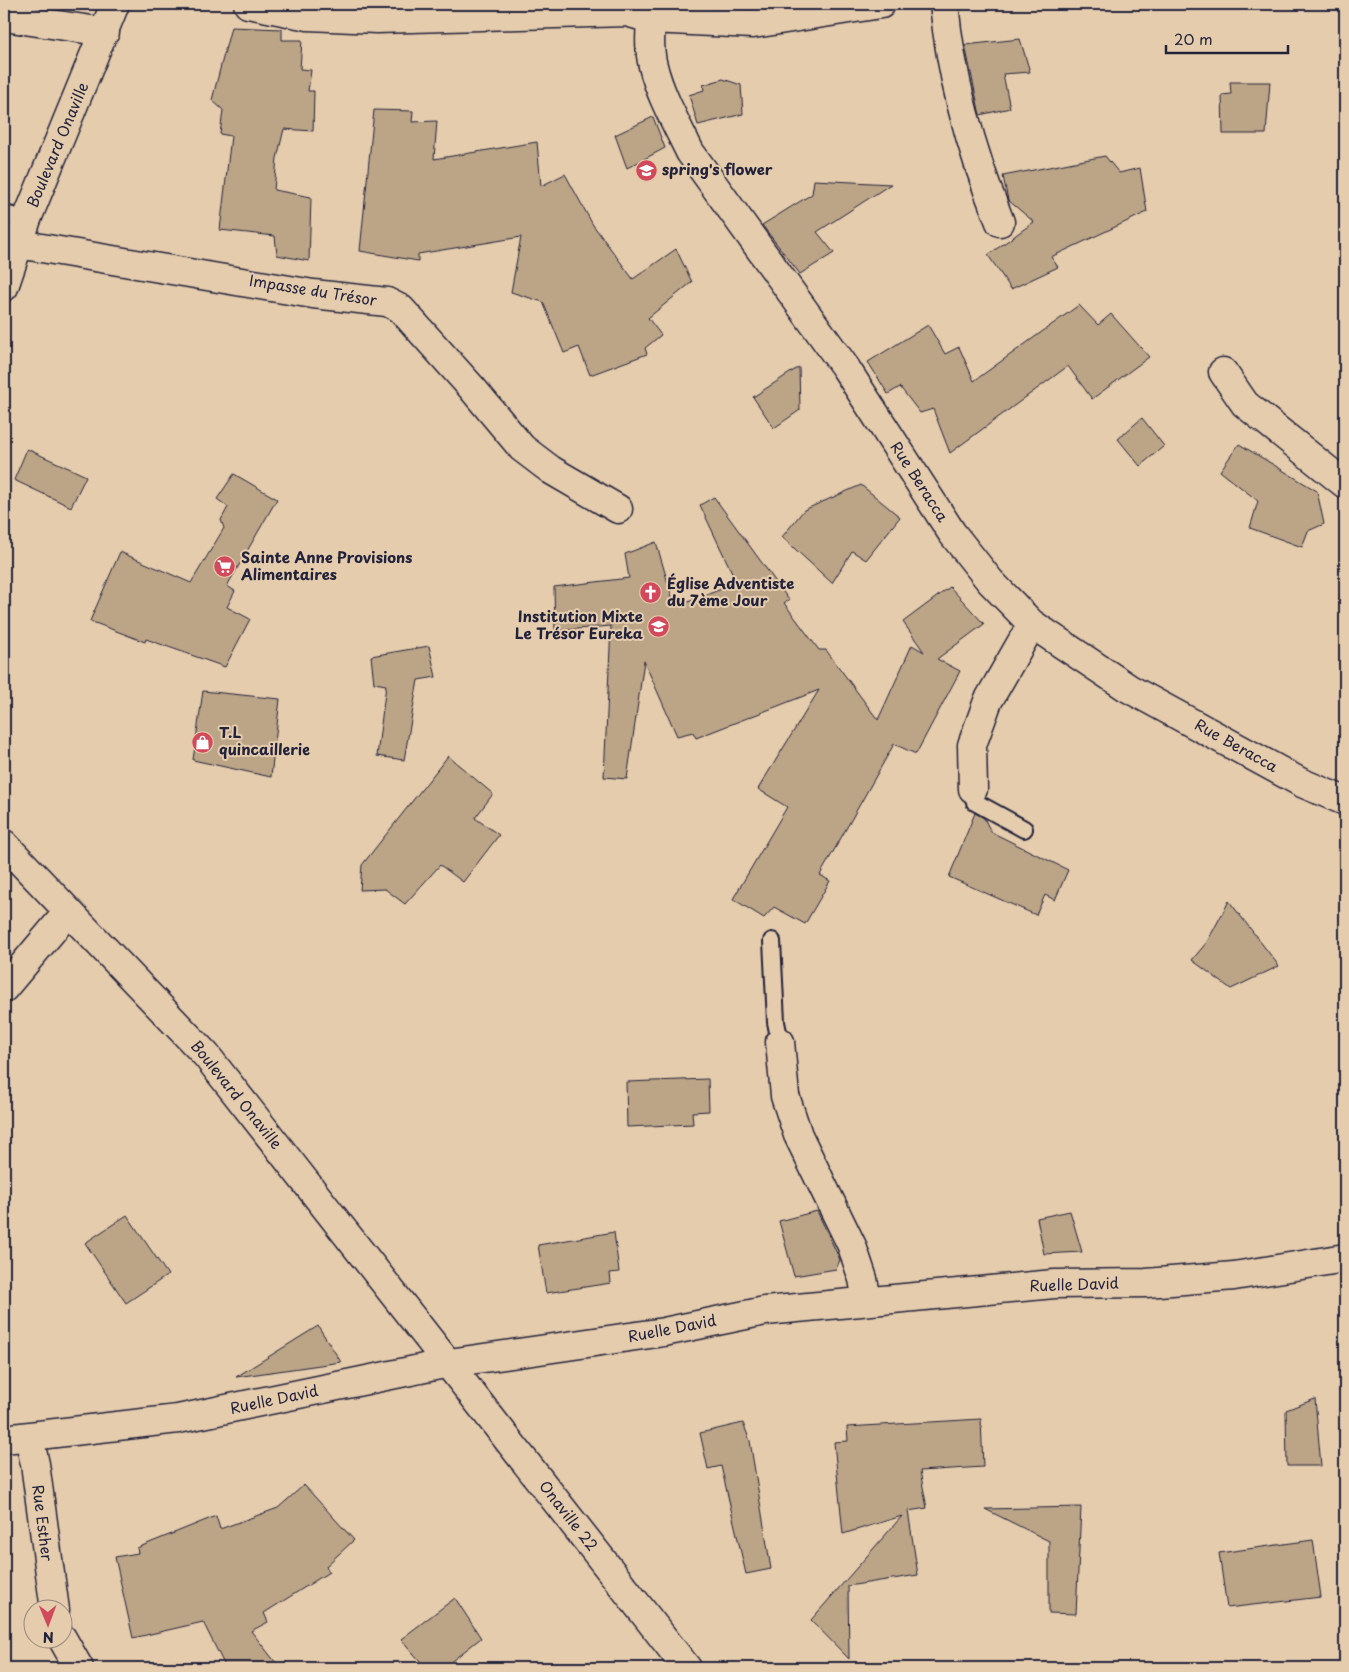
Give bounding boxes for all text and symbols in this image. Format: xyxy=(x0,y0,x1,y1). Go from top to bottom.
scale bar xyxy=(1166,22,1289,54)
text: 20 m xyxy=(1174,27,1213,50)
street label: Boulevard Onaville xyxy=(20,78,93,211)
place label: spring's flower xyxy=(662,157,773,180)
school or university icon: spring's flower xyxy=(634,158,658,182)
street label: Impasse du Trésor xyxy=(248,268,379,311)
street label: Rue Beracca xyxy=(886,436,955,526)
place label: Sainte Anne Provisions Alimentaires xyxy=(240,545,413,585)
supermarket icon: Sainte Anne Provisions Alimentaires xyxy=(213,555,237,579)
place label: Église Adventiste du 7ème Jour xyxy=(667,571,794,611)
church icon: Église Adventiste du 7ème Jour xyxy=(639,581,663,605)
place label: Institution Mixte Le Trésor Eureka xyxy=(515,604,643,644)
school or university icon: Institution Mixte Le Trésor Eureka xyxy=(647,614,671,638)
street label: Rue Beracca xyxy=(1191,712,1283,777)
place label: T.L quincaillerie xyxy=(219,720,310,760)
shop icon: T.L quincaillerie xyxy=(191,730,215,754)
street label: Boulevard Onaville xyxy=(186,1035,288,1153)
street label: Ruelle David xyxy=(1029,1270,1119,1297)
street label: Ruelle David xyxy=(626,1308,718,1347)
street label: Ruelle David xyxy=(227,1378,320,1419)
street label: Onaville 22 xyxy=(534,1475,604,1555)
street label: Rue Esther xyxy=(27,1483,60,1562)
north arrow xyxy=(22,1600,72,1650)
text: N xyxy=(43,1627,54,1648)

